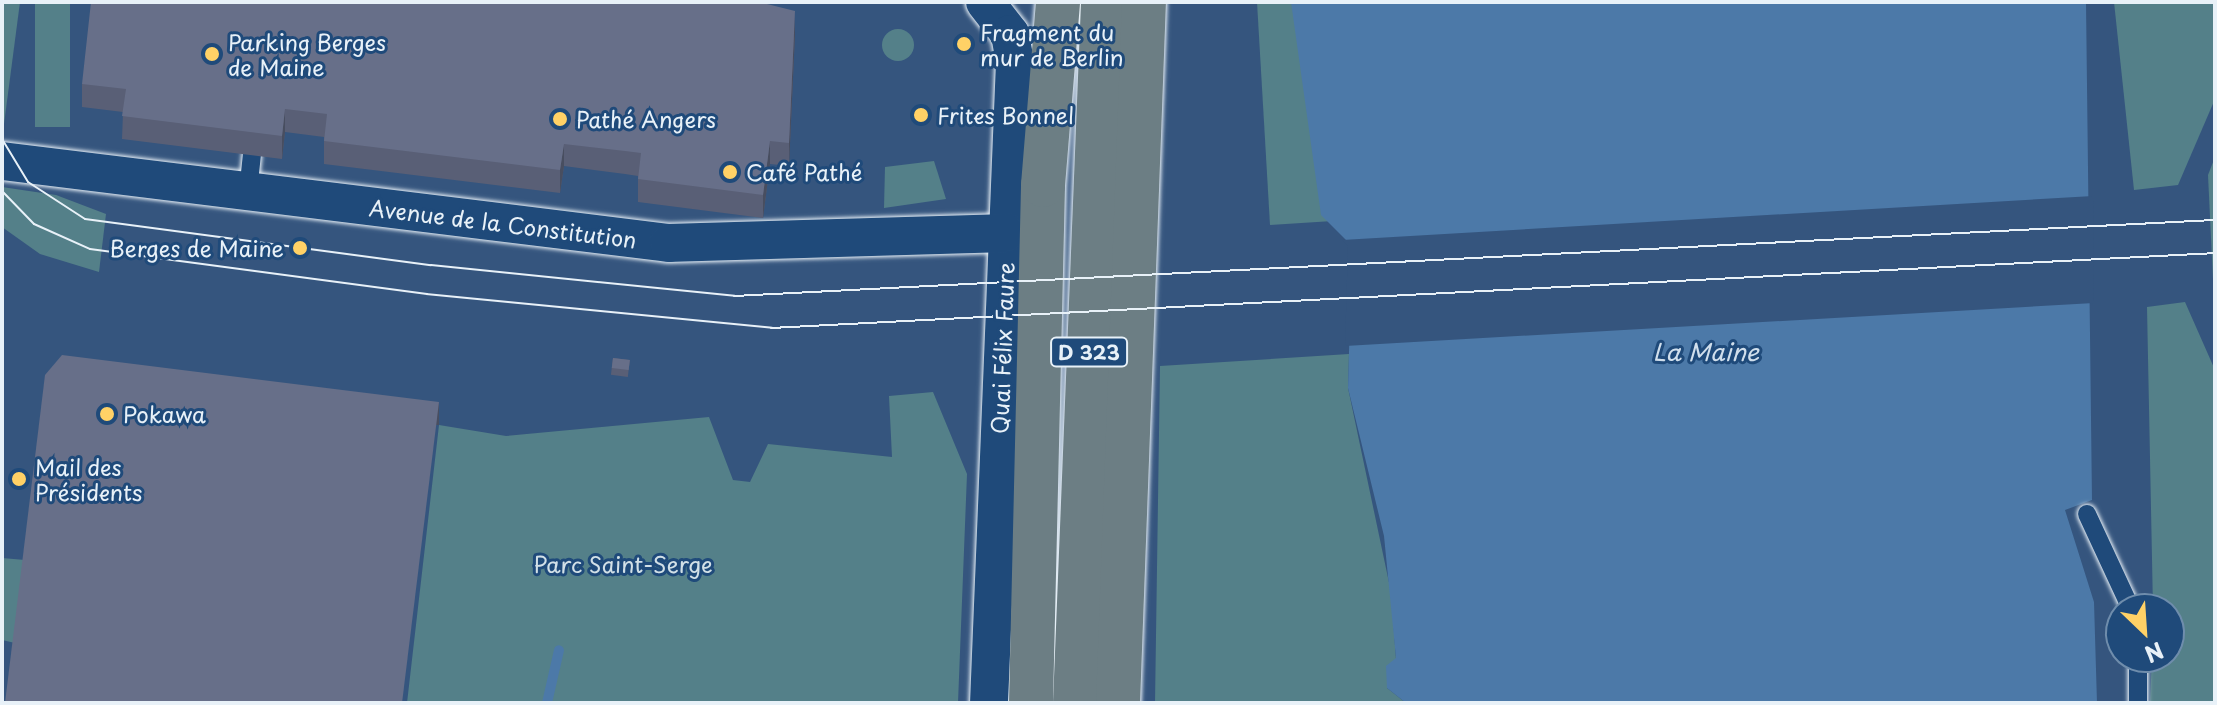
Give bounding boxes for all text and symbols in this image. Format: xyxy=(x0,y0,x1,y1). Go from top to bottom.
place label: Fragment du mur de Berlin xyxy=(980,18,1126,70)
place label: Parking Berges de Maine xyxy=(228,28,388,80)
marker: Fragment du mur de Berlin xyxy=(955,35,973,53)
marker: Parking Berges de Maine xyxy=(203,45,221,63)
place label: Frites Bonnel xyxy=(937,102,1075,128)
place label: Pathé Angers xyxy=(576,106,718,132)
marker: Frites Bonnel xyxy=(912,106,930,124)
marker: Pathé Angers xyxy=(551,110,569,128)
place label: Café Pathé xyxy=(746,159,862,185)
marker: Café Pathé xyxy=(721,163,739,181)
street label: Avenue de la Constitution xyxy=(367,193,639,253)
place label: Berges de Maine xyxy=(109,235,284,261)
marker: Berges de Maine xyxy=(291,239,309,257)
street label: Quai Félix Faure xyxy=(986,262,1018,434)
road number: D 323 xyxy=(1049,336,1129,368)
water label: La Maine xyxy=(1652,338,1760,366)
place label: Pokawa xyxy=(123,401,206,427)
marker: Pokawa xyxy=(98,405,116,423)
place label: Mail des Présidents xyxy=(35,453,142,504)
marker: Mail des Présidents xyxy=(10,470,28,488)
park label: Parc Saint-Serge xyxy=(533,551,713,577)
north arrow xyxy=(2105,593,2185,673)
text: N xyxy=(2140,635,2169,672)

